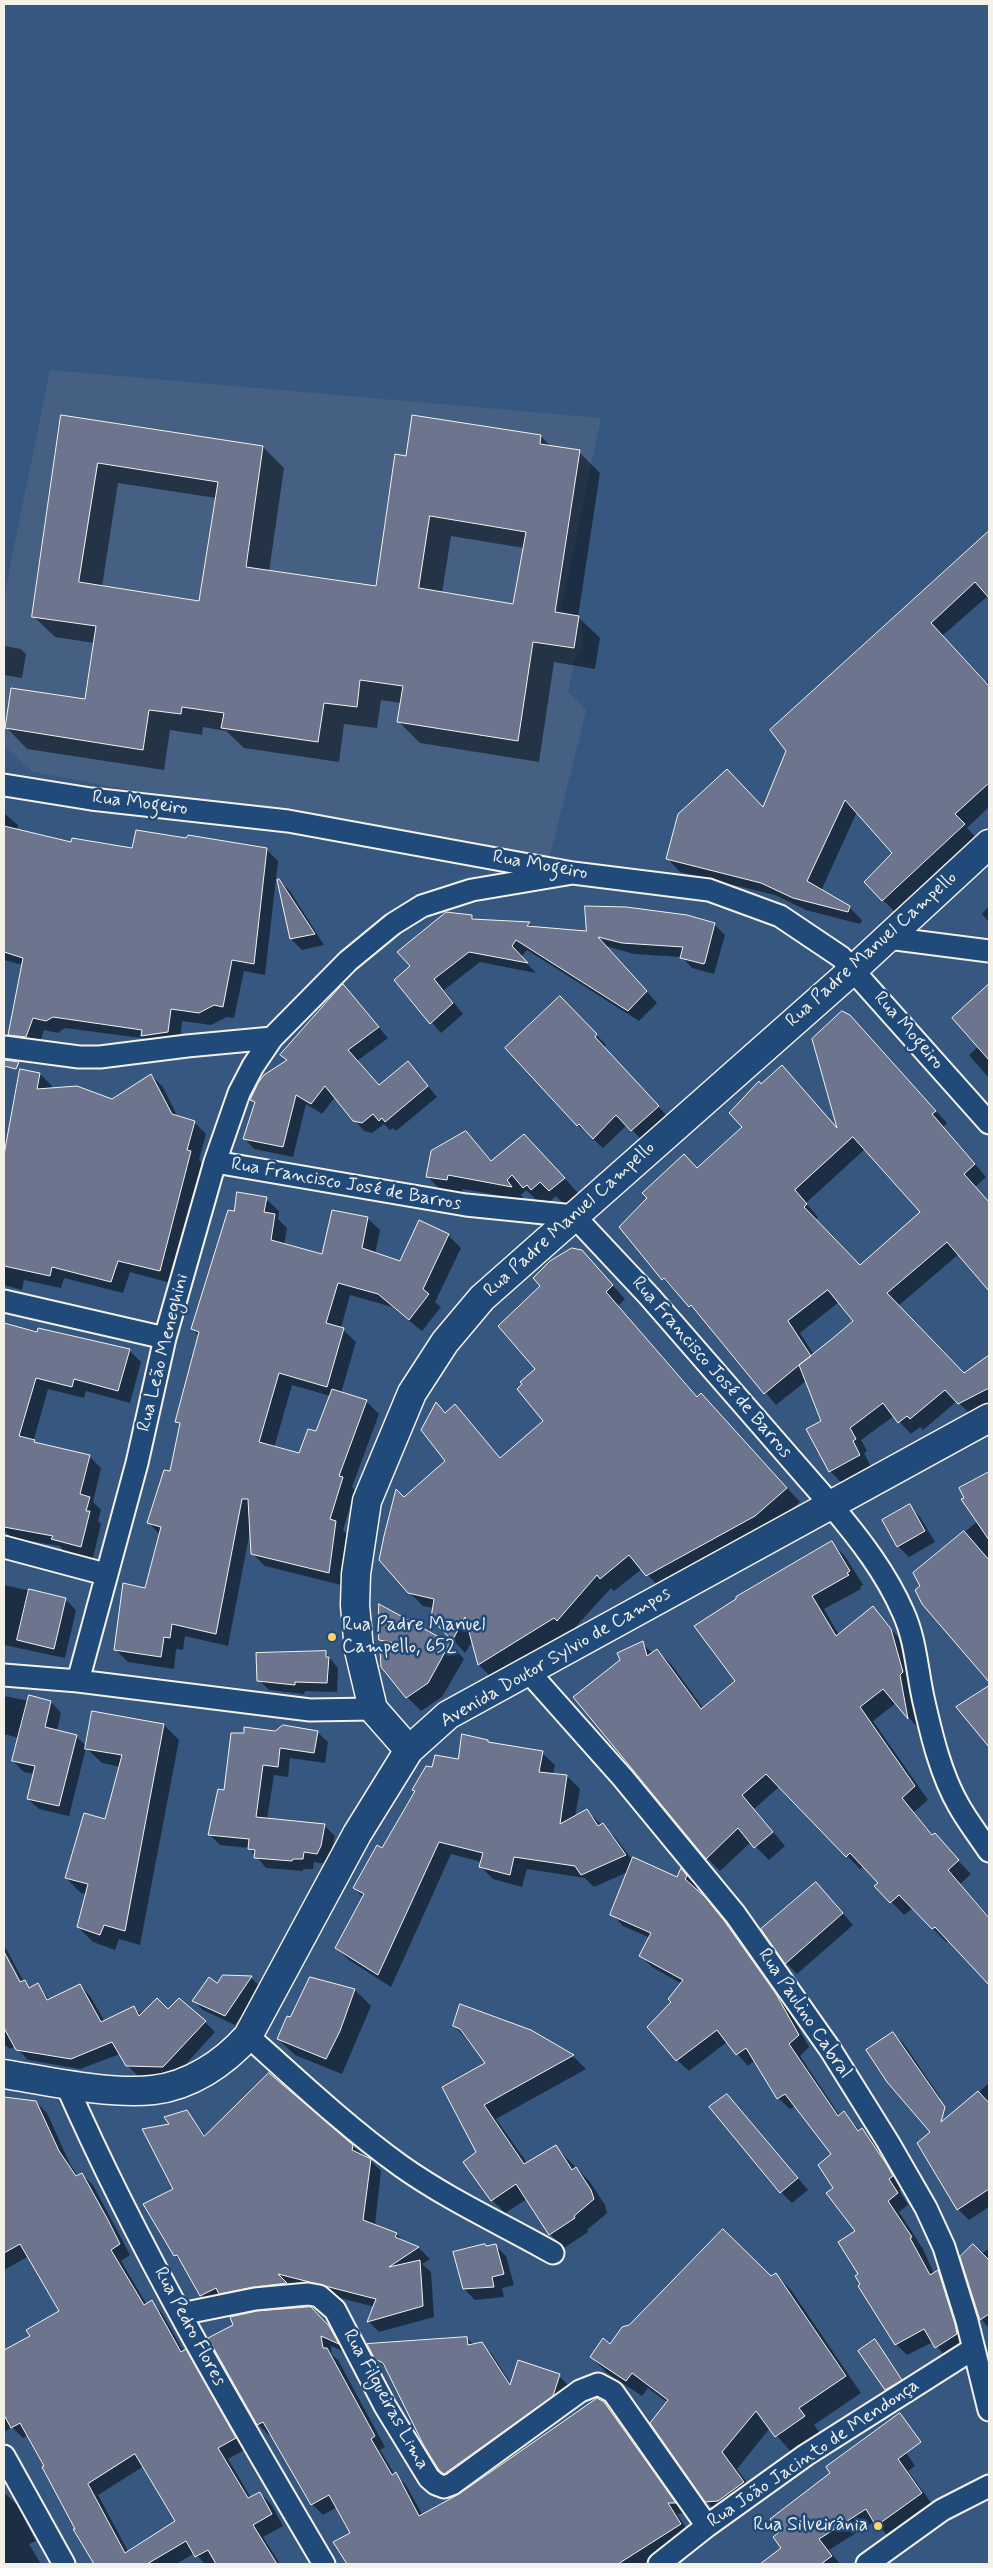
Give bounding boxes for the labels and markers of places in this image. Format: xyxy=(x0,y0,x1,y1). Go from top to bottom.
place label: Rua Padre Manuel Campello, 652 xyxy=(342,1615,485,1659)
marker: Rua Padre Manuel Campello, 652 xyxy=(326,1631,338,1643)
place label: Rua Silveirânia xyxy=(753,2515,868,2537)
marker: Rua Silveirânia xyxy=(872,2520,884,2532)

